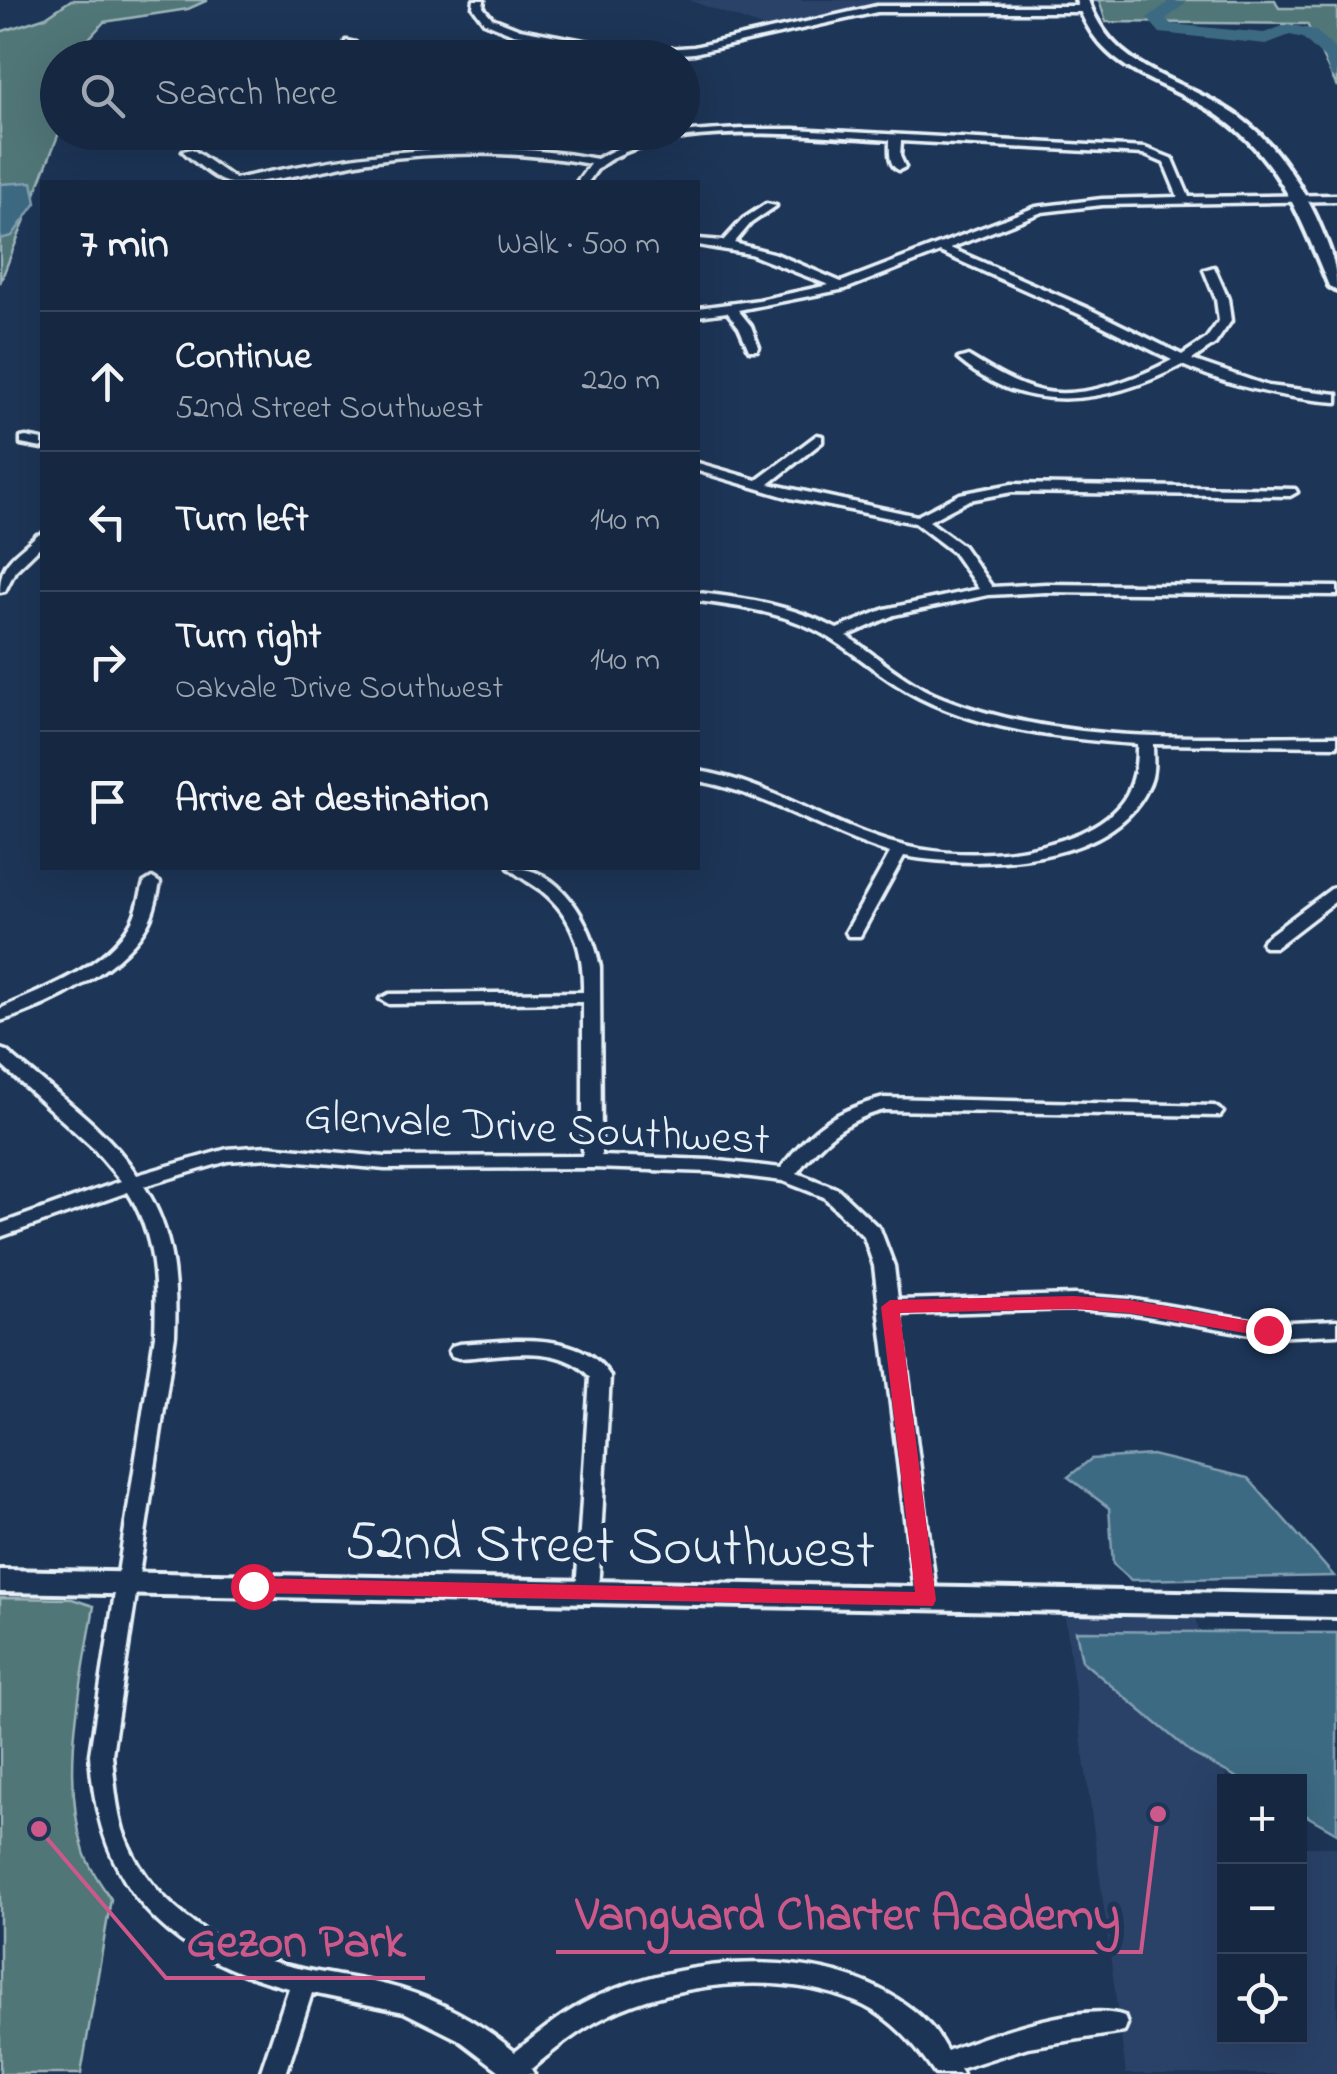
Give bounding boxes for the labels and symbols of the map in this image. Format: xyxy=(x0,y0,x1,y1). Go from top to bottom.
street label: Glenvale Drive Southwest xyxy=(302,1085,771,1175)
route end xyxy=(1246,1308,1292,1354)
street label: 52nd Street Southwest xyxy=(344,1504,876,1594)
route start xyxy=(231,1564,277,1610)
callout: Vanguard Charter Academy xyxy=(556,1874,1141,1952)
text: Vanguard Charter Academy xyxy=(575,1882,1120,1954)
callout: Gezon Park xyxy=(166,1900,425,1978)
text: Gezon Park xyxy=(186,1909,407,1979)

